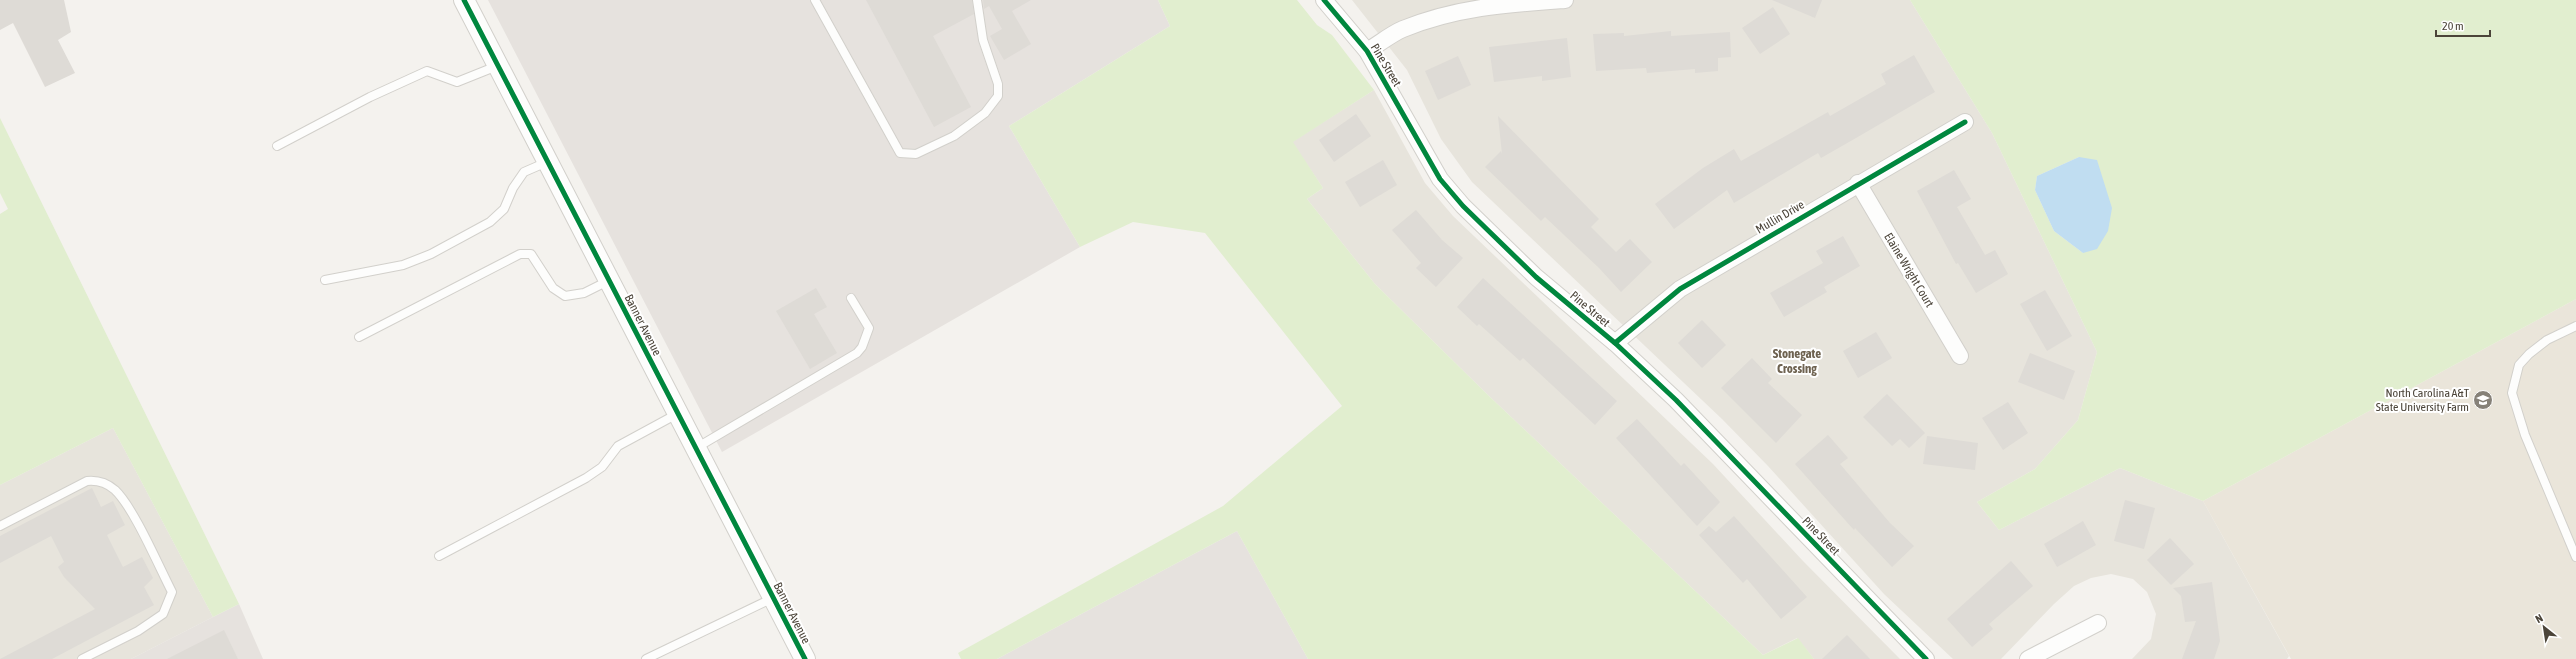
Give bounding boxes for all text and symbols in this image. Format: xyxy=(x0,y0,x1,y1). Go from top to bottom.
scale bar xyxy=(2436,12,2490,38)
text: 20 m xyxy=(2442,19,2464,33)
street label: Pine Street xyxy=(1368,41,1405,89)
street label: Mullin Drive xyxy=(1753,198,1807,236)
street label: Elaine Wright Court xyxy=(1881,230,1937,310)
street label: Pine Street xyxy=(1567,288,1613,330)
street label: Banner Avenue xyxy=(622,292,664,358)
district label: Stonegate Crossing xyxy=(1773,346,1821,376)
place label: North Carolina A&T State University Farm xyxy=(2376,386,2470,414)
school or university icon: North Carolina A&T State University Farm xyxy=(2472,389,2494,411)
street label: Pine Street xyxy=(1799,514,1843,558)
street label: Banner Avenue xyxy=(771,580,813,646)
north arrow xyxy=(2524,607,2564,647)
text: N xyxy=(2533,612,2545,625)

